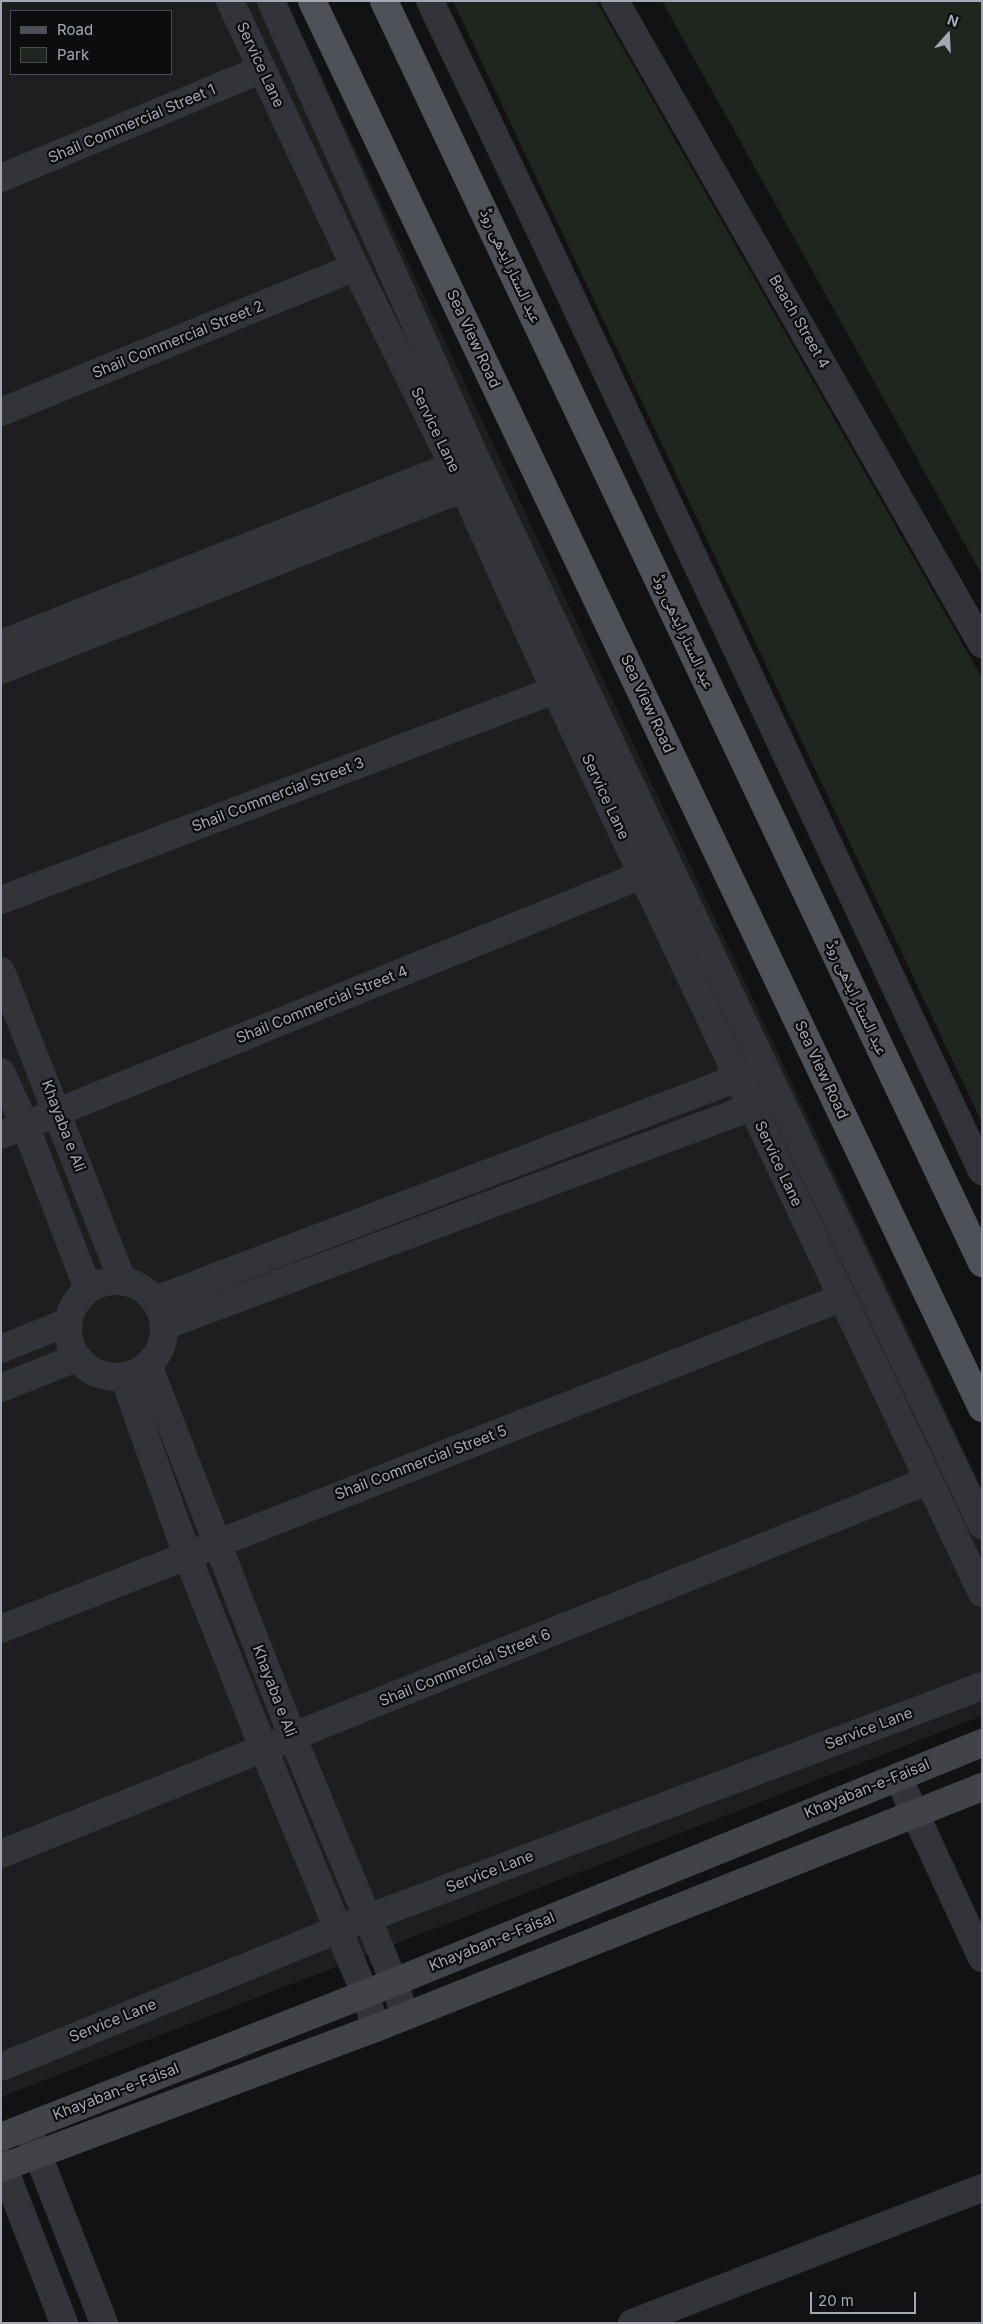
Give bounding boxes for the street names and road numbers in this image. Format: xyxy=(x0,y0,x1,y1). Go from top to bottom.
street label: Service Lane xyxy=(232,19,288,111)
street label: Shail Commercial Street 1 xyxy=(46,81,218,167)
street label: عبد الستار ایدھی روڈ xyxy=(476,206,544,326)
street label: Beach Street 4 xyxy=(765,272,833,372)
street label: Sea View Road xyxy=(442,287,504,391)
street label: Shail Commercial Street 2 xyxy=(90,297,266,383)
street label: Service Lane xyxy=(407,385,463,475)
street label: عبد الستار ایدھی روڈ xyxy=(649,572,717,692)
street label: Sea View Road xyxy=(616,652,678,756)
street label: Service Lane xyxy=(577,751,633,843)
street label: Shail Commercial Street 3 xyxy=(189,754,367,836)
street label: عبد الستار ایدھی روڈ xyxy=(822,938,890,1058)
street label: Shail Commercial Street 4 xyxy=(234,962,410,1048)
street label: Sea View Road xyxy=(790,1018,852,1122)
street label: Khayaba e Ali xyxy=(37,1078,89,1174)
street label: Service Lane xyxy=(750,1118,806,1210)
street label: Shail Commercial Street 5 xyxy=(332,1422,510,1504)
street label: Shail Commercial Street 6 xyxy=(377,1625,553,1711)
street label: Khayaba e Ali xyxy=(248,1643,300,1739)
street label: Service Lane xyxy=(823,1704,915,1754)
street label: Khayaban-e-Faisal xyxy=(802,1756,932,1822)
street label: Service Lane xyxy=(444,1847,536,1897)
street label: Khayaban-e-Faisal xyxy=(427,1909,557,1975)
street label: Service Lane xyxy=(67,1995,159,2047)
street label: Khayaban-e-Faisal xyxy=(50,2060,182,2124)

